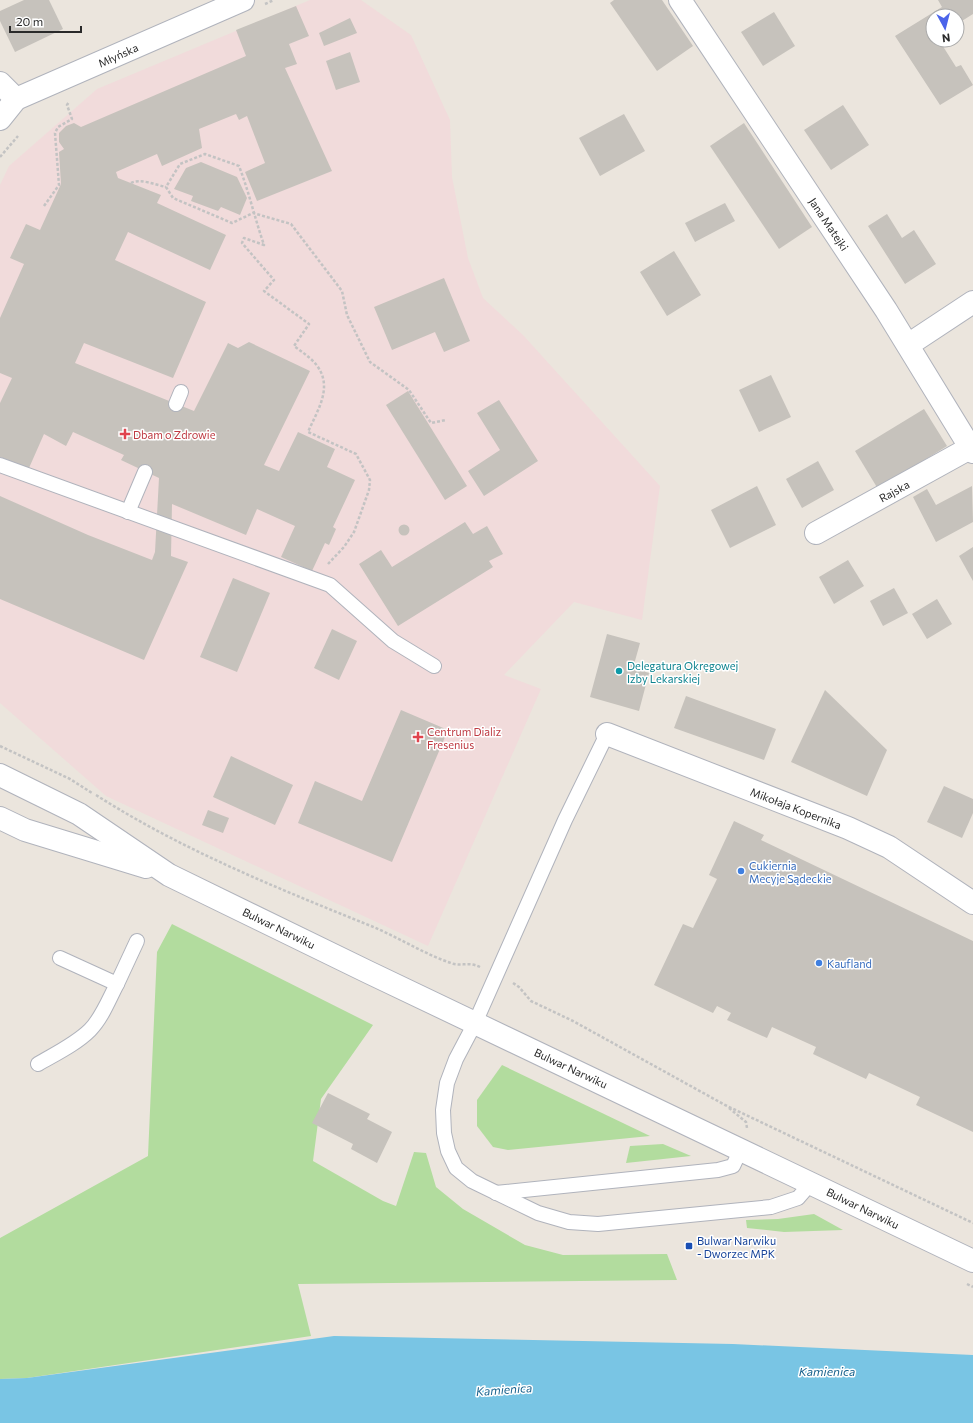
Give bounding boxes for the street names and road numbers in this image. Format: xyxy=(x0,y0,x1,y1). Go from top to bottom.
street label: Młyńska xyxy=(96,40,140,70)
street label: Jana Matejki xyxy=(806,195,852,254)
street label: Rajska xyxy=(877,477,911,505)
street label: Mikołaja Kopernika xyxy=(749,785,843,831)
street label: Bulwar Narwiku xyxy=(241,905,317,951)
street label: Bulwar Narwiku xyxy=(532,1045,610,1091)
street label: Bulwar Narwiku xyxy=(825,1185,901,1231)

